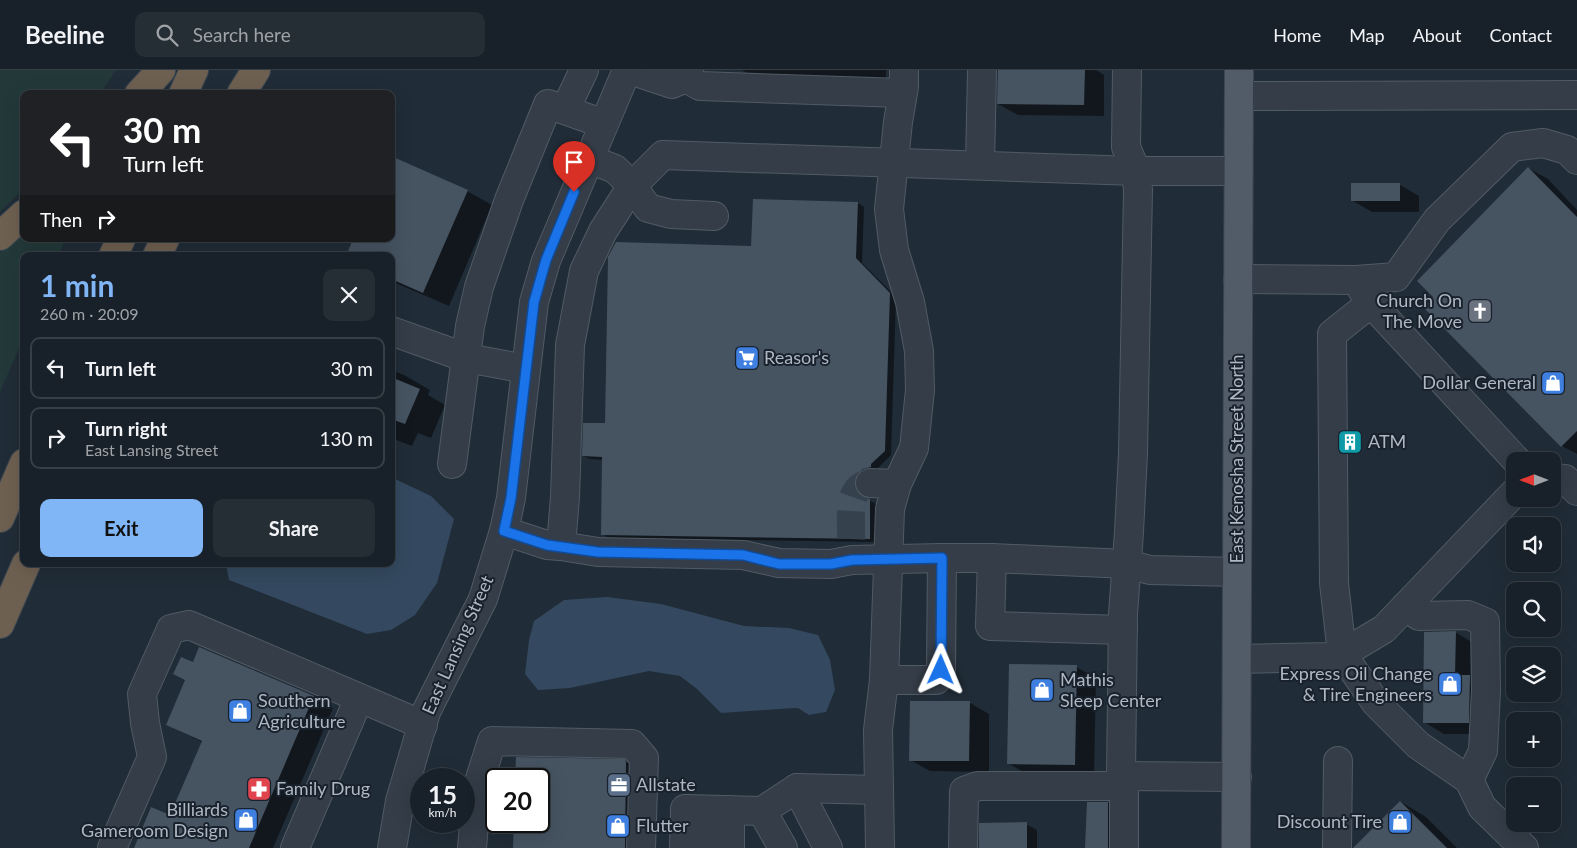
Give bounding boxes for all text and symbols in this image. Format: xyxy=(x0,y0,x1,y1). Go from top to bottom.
search box xyxy=(135,12,485,57)
text: Beeline xyxy=(25,20,105,49)
icon: search xyxy=(153,21,181,49)
text: Search here xyxy=(193,23,291,46)
text: Home xyxy=(1273,24,1321,46)
text: Map xyxy=(1349,24,1385,46)
text: About xyxy=(1413,24,1462,46)
text: Contact xyxy=(1490,24,1552,46)
text: 30 m xyxy=(123,108,201,150)
icon: left xyxy=(40,110,105,175)
pin xyxy=(553,141,595,192)
icon: arrive xyxy=(560,148,588,176)
text: Turn left xyxy=(123,150,204,177)
icon: right xyxy=(92,205,120,233)
text: Then xyxy=(40,208,82,231)
text: 1 min xyxy=(40,267,114,303)
button: close xyxy=(323,269,375,321)
place label: Church On The Move xyxy=(1376,289,1462,332)
church icon: Church On The Move xyxy=(1467,298,1493,324)
text: 260 m · 20:09 xyxy=(40,304,139,323)
supermarket icon: Reasor's xyxy=(734,345,760,371)
place label: Reasor's xyxy=(764,346,829,368)
icon: left xyxy=(42,354,70,382)
street label: East Kenosha Street North xyxy=(1225,354,1247,564)
text: Turn left xyxy=(85,357,156,380)
text: 30 m xyxy=(330,357,373,380)
shop icon: Dollar General xyxy=(1540,370,1566,396)
place label: Dollar General xyxy=(1422,371,1536,393)
text: Turn right xyxy=(85,417,167,440)
icon: right xyxy=(42,424,70,452)
text: 130 m xyxy=(319,427,373,450)
building icon: ATM xyxy=(1337,429,1363,455)
place label: ATM xyxy=(1368,430,1406,452)
text: East Lansing Street xyxy=(85,440,218,459)
north arrow xyxy=(1506,452,1561,508)
map controls xyxy=(1506,452,1561,832)
button: Exit xyxy=(40,499,203,557)
button: Share xyxy=(213,499,375,557)
button: sound xyxy=(1506,517,1561,572)
street label: East Lansing Street xyxy=(417,571,498,718)
button: search xyxy=(1506,582,1561,637)
position arrow xyxy=(914,643,966,695)
button: layers xyxy=(1506,647,1561,702)
place label: Express Oil Change & Tire Engineers xyxy=(1279,662,1432,705)
place label: Mathis Sleep Center xyxy=(1060,668,1162,711)
shop icon: Express Oil Change & Tire Engineers xyxy=(1437,671,1463,697)
shop icon: Mathis Sleep Center xyxy=(1029,677,1055,703)
place label: Southern Agriculture xyxy=(258,689,345,732)
shop icon: Southern Agriculture xyxy=(227,698,253,724)
button: + xyxy=(1506,712,1561,767)
speed limit sign: 20 xyxy=(485,768,550,833)
office icon: Allstate xyxy=(606,772,632,798)
place label: Allstate xyxy=(636,773,696,795)
pharmacy icon: Family Drug xyxy=(246,776,272,802)
place label: Family Drug xyxy=(276,777,370,799)
button: − xyxy=(1506,777,1561,832)
text: 15 xyxy=(428,779,457,809)
place label: Billiards Gameroom Design xyxy=(81,798,228,841)
text: km/h xyxy=(428,805,457,820)
shop icon: Billiards Gameroom Design xyxy=(233,807,259,833)
shop icon: Discount Tire xyxy=(1387,809,1413,835)
place label: Discount Tire xyxy=(1277,810,1382,832)
shop icon: Flutter xyxy=(605,813,631,839)
place label: Flutter xyxy=(636,814,689,836)

